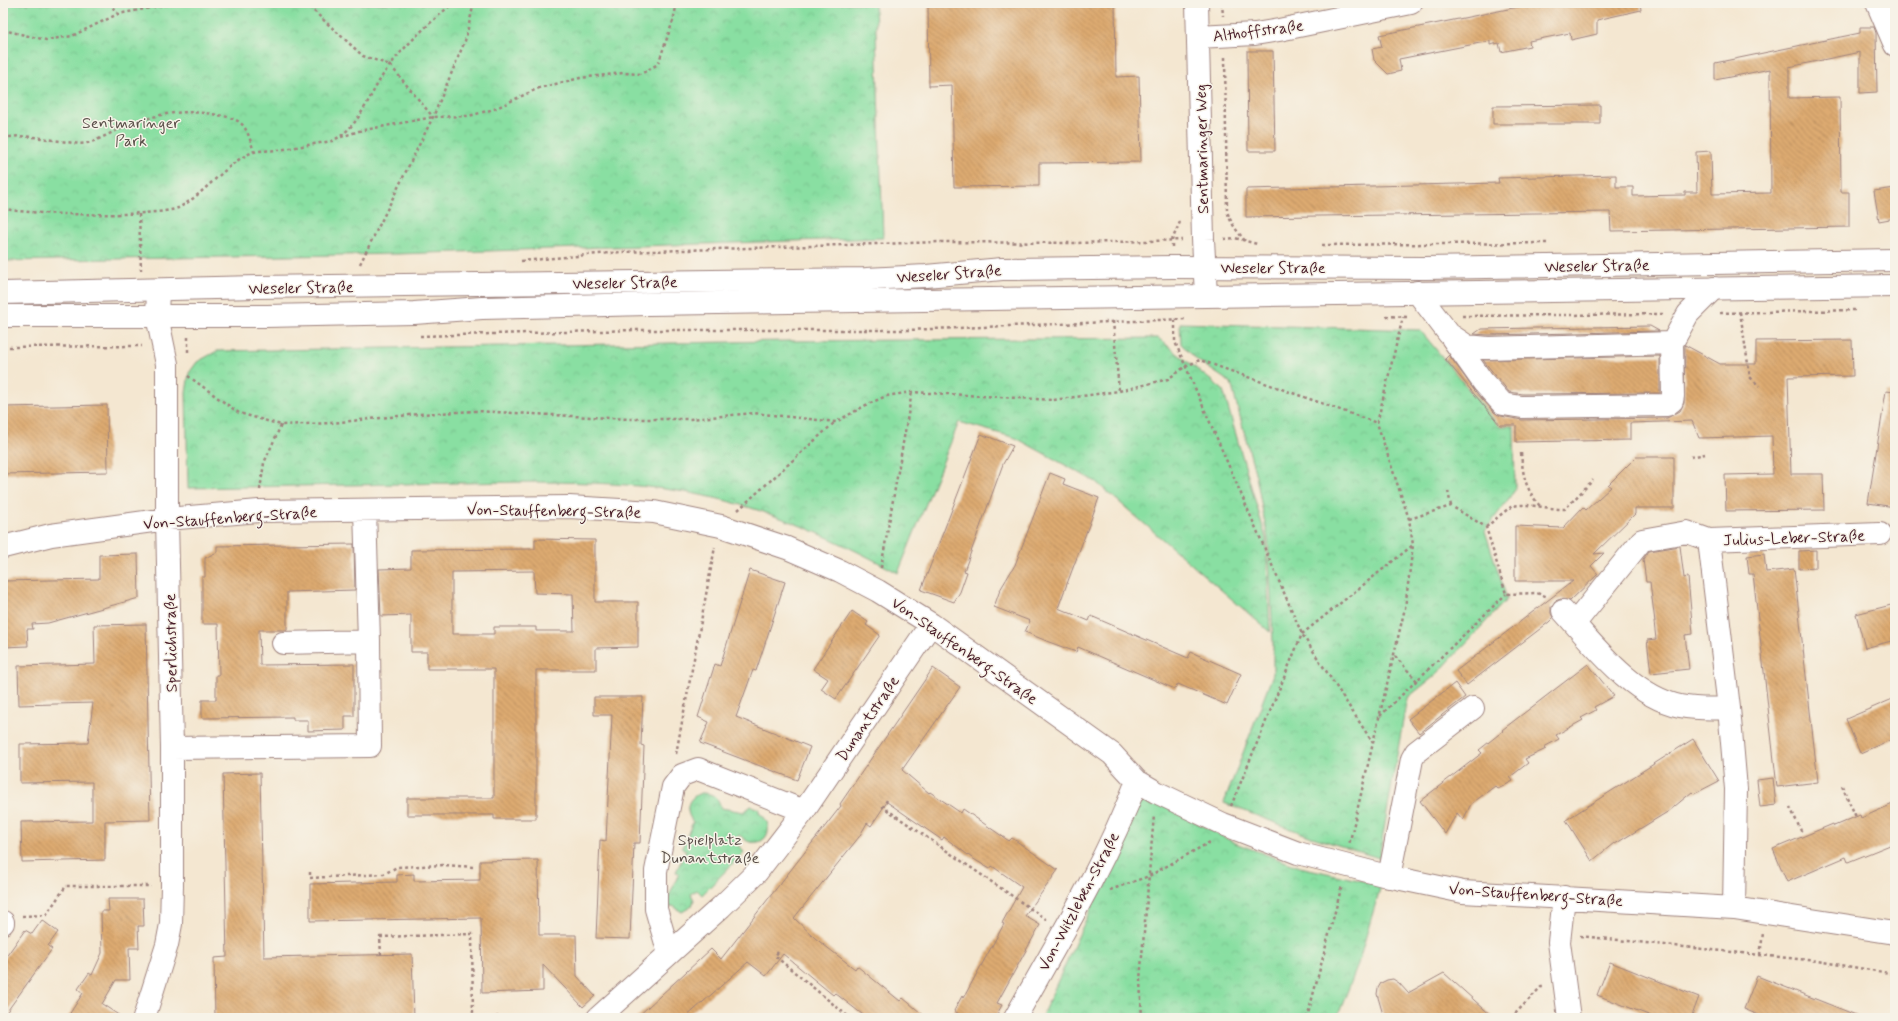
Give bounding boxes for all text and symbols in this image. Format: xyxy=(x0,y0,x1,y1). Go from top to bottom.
street label: Althoffstraße xyxy=(1212,15,1305,47)
street label: Sentmaringer Weg xyxy=(1191,84,1214,214)
park label: Sentmaringer Park xyxy=(82,113,180,152)
street label: Weseler Straße xyxy=(1544,255,1650,278)
street label: Weseler Straße xyxy=(1220,258,1326,279)
street label: Weseler Straße xyxy=(896,260,1002,289)
street label: Weseler Straße xyxy=(572,272,678,295)
street label: Weseler Straße xyxy=(248,277,354,300)
street label: Von-Stauffenberg-Straße xyxy=(467,499,641,525)
street label: Von-Stauffenberg-Straße xyxy=(142,502,318,536)
street label: Julius-Leber-Straße xyxy=(1723,526,1865,551)
street label: Sperlichstraße xyxy=(160,593,183,693)
street label: Von-Stauffenberg-Straße xyxy=(886,593,1042,711)
street label: Dunantstraße xyxy=(832,672,905,766)
street label: Von-Witzleben-Straße xyxy=(1034,828,1125,975)
park label: Spielplatz Dunantstraße xyxy=(661,830,760,869)
street label: Von-Stauffenberg-Straße xyxy=(1448,879,1624,913)

